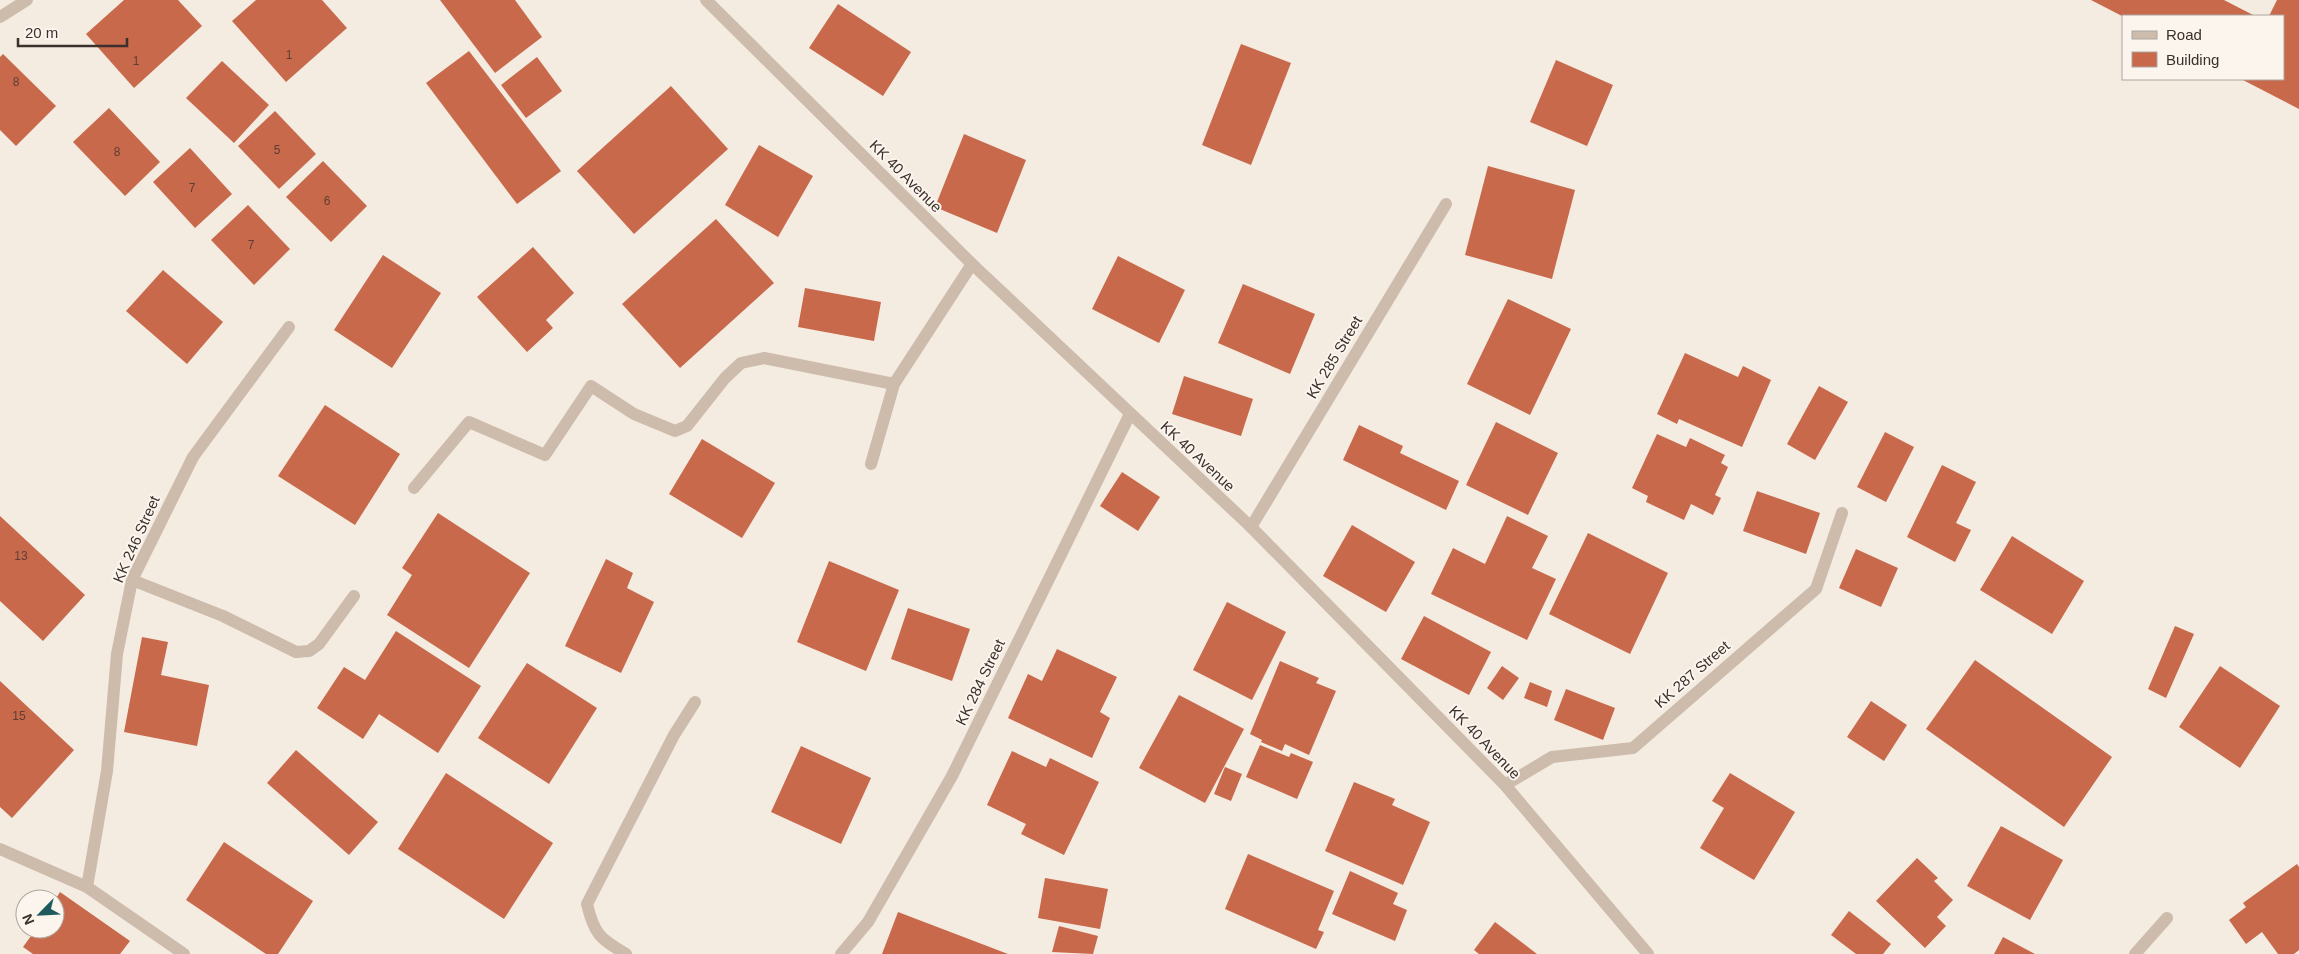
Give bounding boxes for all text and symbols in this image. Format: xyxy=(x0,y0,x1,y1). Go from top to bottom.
scale bar xyxy=(18,15,126,47)
legend xyxy=(2122,15,2284,80)
text: 20 m xyxy=(25,24,58,41)
text: Road xyxy=(2166,26,2202,43)
house number: 1 xyxy=(286,48,293,62)
text: Building xyxy=(2166,51,2219,68)
house number: 1 xyxy=(133,54,140,68)
house number: 8 xyxy=(13,75,20,89)
street label: KK 40 Avenue xyxy=(866,136,946,216)
house number: 5 xyxy=(274,143,281,157)
house number: 8 xyxy=(114,145,121,159)
house number: 7 xyxy=(189,181,196,195)
house number: 6 xyxy=(324,194,331,208)
house number: 7 xyxy=(248,238,255,252)
street label: KK 285 Street xyxy=(1303,312,1366,401)
street label: KK 40 Avenue xyxy=(1158,417,1238,495)
street label: KK 246 Street xyxy=(109,492,163,585)
house number: 13 xyxy=(14,549,28,563)
street label: KK 284 Street xyxy=(952,636,1008,728)
street label: KK 287 Street xyxy=(1651,636,1733,711)
street label: KK 40 Avenue xyxy=(1446,702,1524,782)
house number: 15 xyxy=(12,709,26,723)
north arrow xyxy=(15,889,65,939)
text: N xyxy=(19,911,37,927)

